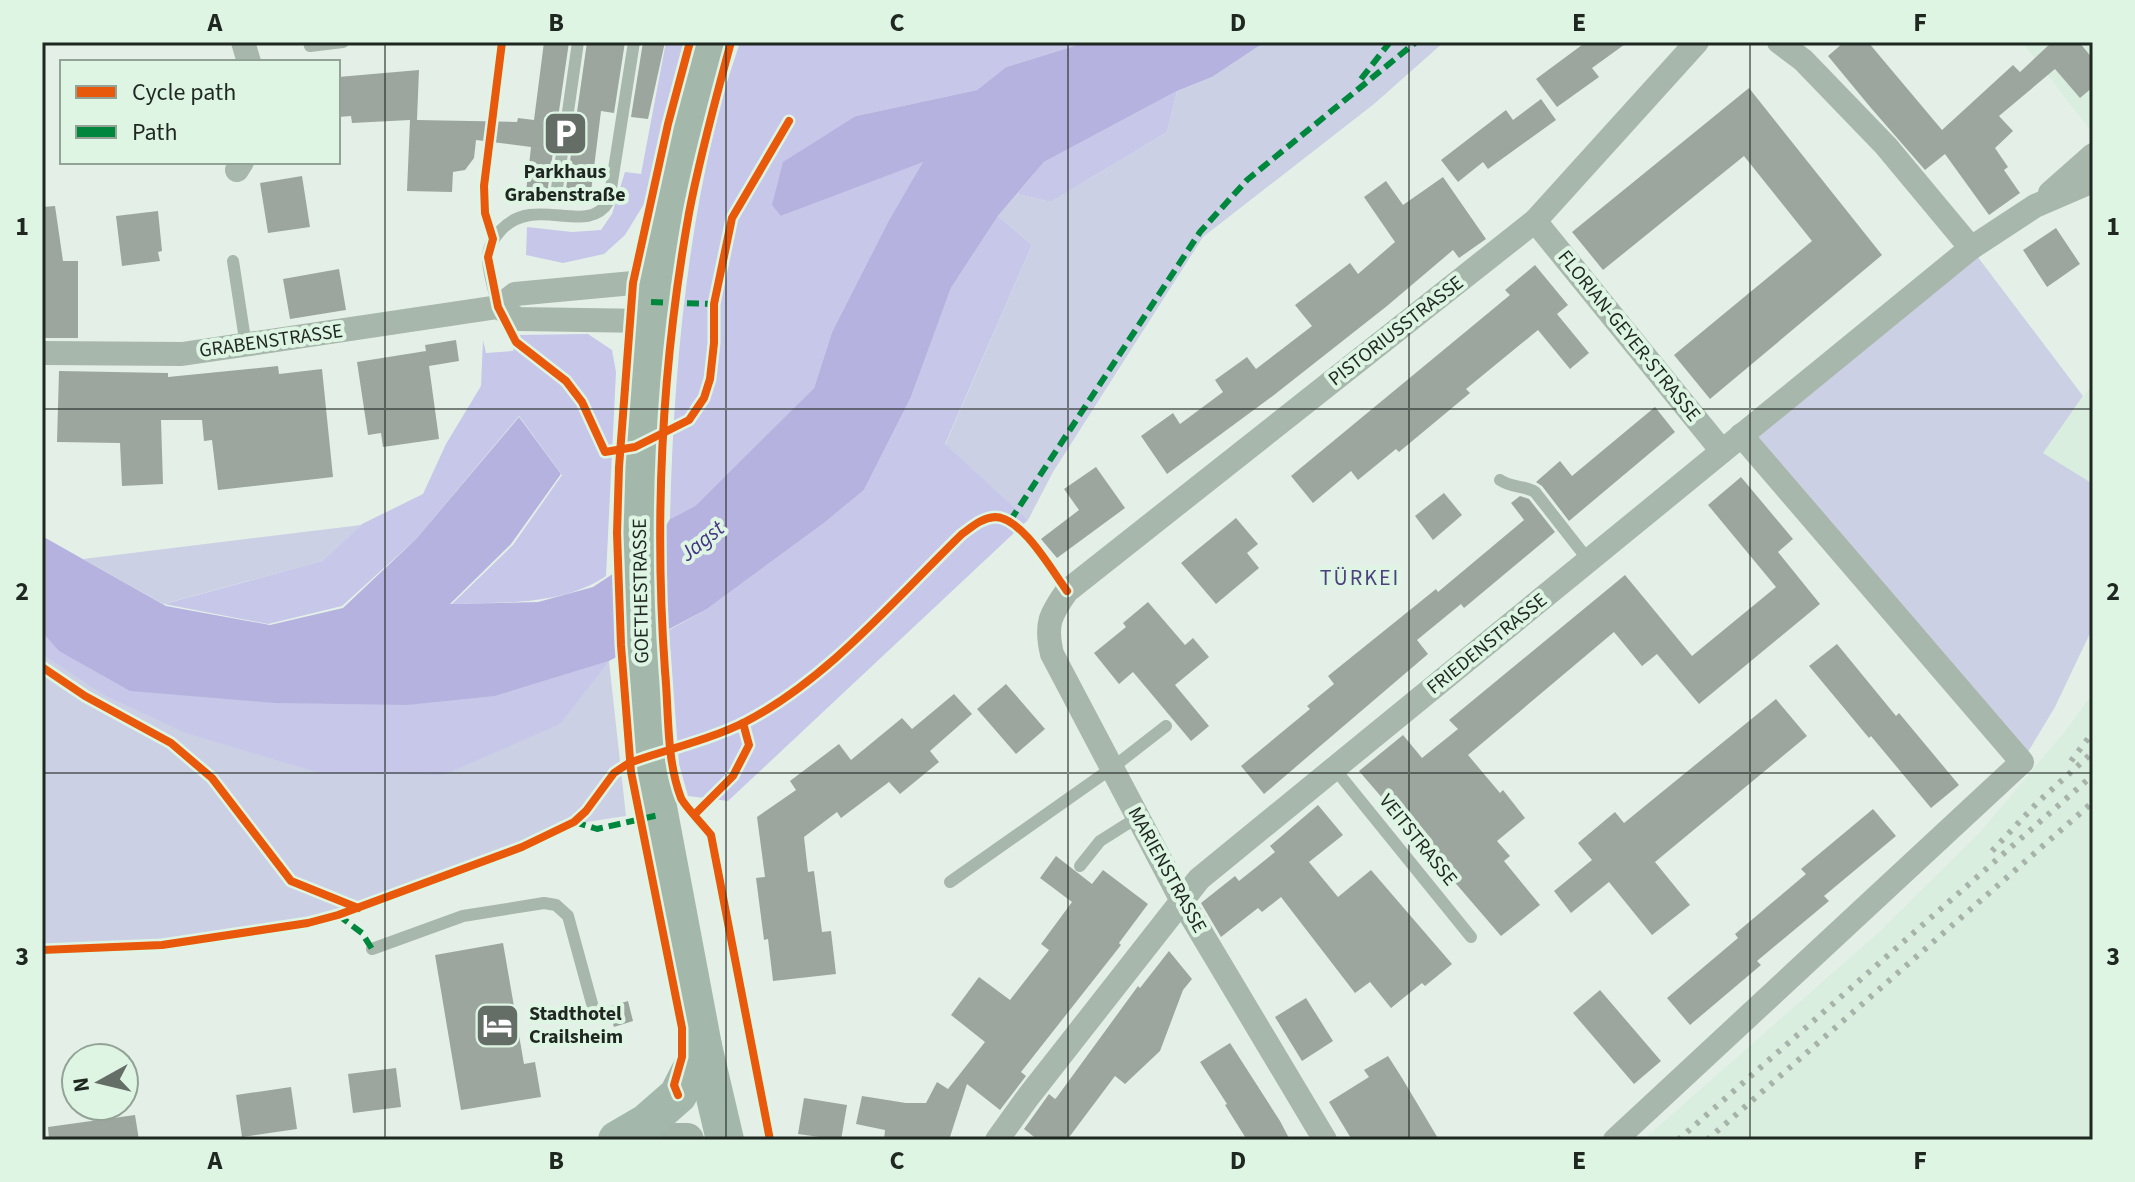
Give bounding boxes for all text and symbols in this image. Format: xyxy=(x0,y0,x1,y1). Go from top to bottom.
text: A xyxy=(207,4,224,41)
text: B xyxy=(548,4,564,41)
text: C xyxy=(889,4,905,41)
text: D xyxy=(1230,4,1246,41)
text: E xyxy=(1572,4,1586,41)
text: F xyxy=(1913,4,1927,41)
legend xyxy=(60,60,340,164)
text: Cycle path xyxy=(132,75,236,110)
parking icon: Parkhaus Grabenstraße xyxy=(541,109,589,157)
text: Path xyxy=(132,115,178,150)
place label: Parkhaus Grabenstraße xyxy=(504,158,626,209)
text: 1 xyxy=(15,208,29,245)
text: 1 xyxy=(2106,208,2120,245)
street label: FLORIAN-GEYER-STRASSE xyxy=(1551,244,1707,428)
street label: PISTORIUSSTRASSE xyxy=(1322,269,1470,393)
street label: GRABENSTRASSE xyxy=(197,317,345,365)
water label: Jagst xyxy=(672,512,732,570)
street label: GOETHESTRASSE xyxy=(626,518,656,664)
district label: TÜRKEI xyxy=(1320,562,1400,594)
text: 2 xyxy=(15,573,29,610)
text: 2 xyxy=(2106,573,2120,610)
street label: FRIEDENSTRASSE xyxy=(1421,587,1553,701)
street label: VEITSTRASSE xyxy=(1372,788,1464,892)
street label: MARIENSTRASSE xyxy=(1121,802,1213,938)
text: 3 xyxy=(15,938,29,975)
text: 3 xyxy=(2106,938,2120,975)
place label: Stadthotel Crailsheim xyxy=(529,1000,623,1051)
hotel icon: Stadthotel Crailsheim xyxy=(474,1002,522,1050)
north arrow xyxy=(60,1042,140,1122)
text: N xyxy=(64,1075,98,1094)
text: A xyxy=(207,1142,224,1179)
text: B xyxy=(548,1142,564,1179)
text: C xyxy=(889,1142,905,1179)
text: D xyxy=(1230,1142,1246,1179)
text: E xyxy=(1572,1142,1586,1179)
text: F xyxy=(1913,1142,1927,1179)

